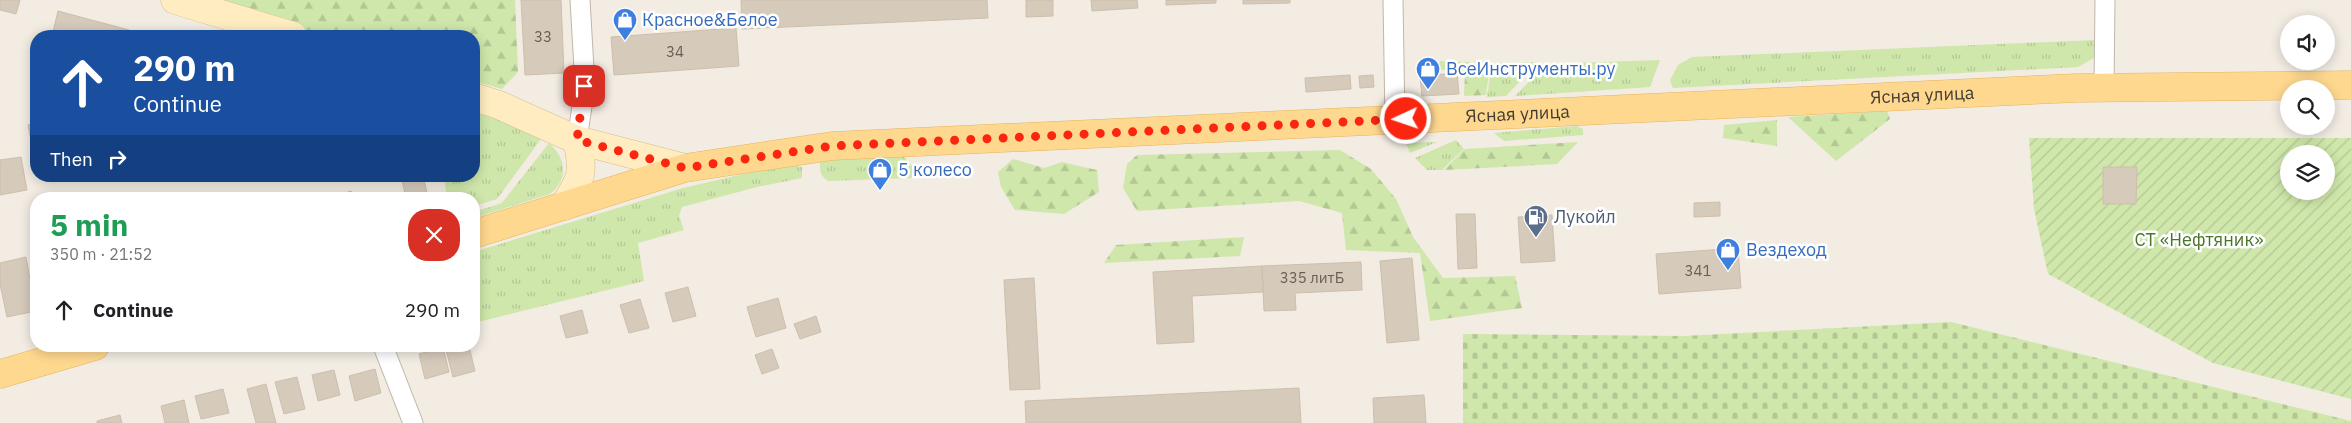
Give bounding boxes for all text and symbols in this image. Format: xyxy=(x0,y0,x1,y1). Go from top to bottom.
shop icon: Красное&Белое xyxy=(612,7,638,41)
place label: Красное&Белое xyxy=(642,8,778,31)
map controls xyxy=(2280,15,2335,200)
button: sound xyxy=(2280,15,2335,70)
house number: 33 xyxy=(534,27,552,46)
house number: 34 xyxy=(666,42,684,61)
text: 290 m xyxy=(133,45,236,91)
icon: ahead xyxy=(50,50,115,115)
shop icon: ВсеИнструменты.ру xyxy=(1415,56,1441,90)
place label: ВсеИнструменты.ру xyxy=(1446,57,1616,80)
pin xyxy=(563,65,605,107)
icon: arrive xyxy=(570,72,598,100)
button: search xyxy=(2280,80,2335,135)
street label: Ясная улица xyxy=(1869,81,1975,109)
text: Continue xyxy=(133,89,222,118)
position arrow xyxy=(1379,92,1431,144)
street label: Ясная улица xyxy=(1465,100,1571,127)
icon: right xyxy=(103,145,131,173)
button: layers xyxy=(2280,145,2335,200)
text: Then xyxy=(50,147,93,171)
shop icon: 5 колесо xyxy=(867,157,893,191)
place label: 5 колесо xyxy=(898,158,972,181)
fuel station icon: Лукойл xyxy=(1523,204,1549,238)
text: 5 min xyxy=(50,205,128,244)
place label: Лукойл xyxy=(1554,205,1616,228)
button: close xyxy=(408,209,460,261)
park label: СТ «Нефтяник» xyxy=(2134,228,2264,251)
shop icon: Вездеход xyxy=(1715,237,1741,271)
place label: Вездеход xyxy=(1746,238,1827,261)
text: 350 m · 21:52 xyxy=(50,244,152,264)
house number: 341 xyxy=(1684,261,1712,280)
house number: 335 литБ xyxy=(1280,268,1344,287)
icon: ahead xyxy=(50,296,78,324)
text: Continue xyxy=(93,298,173,322)
text: 290 m xyxy=(405,298,460,322)

